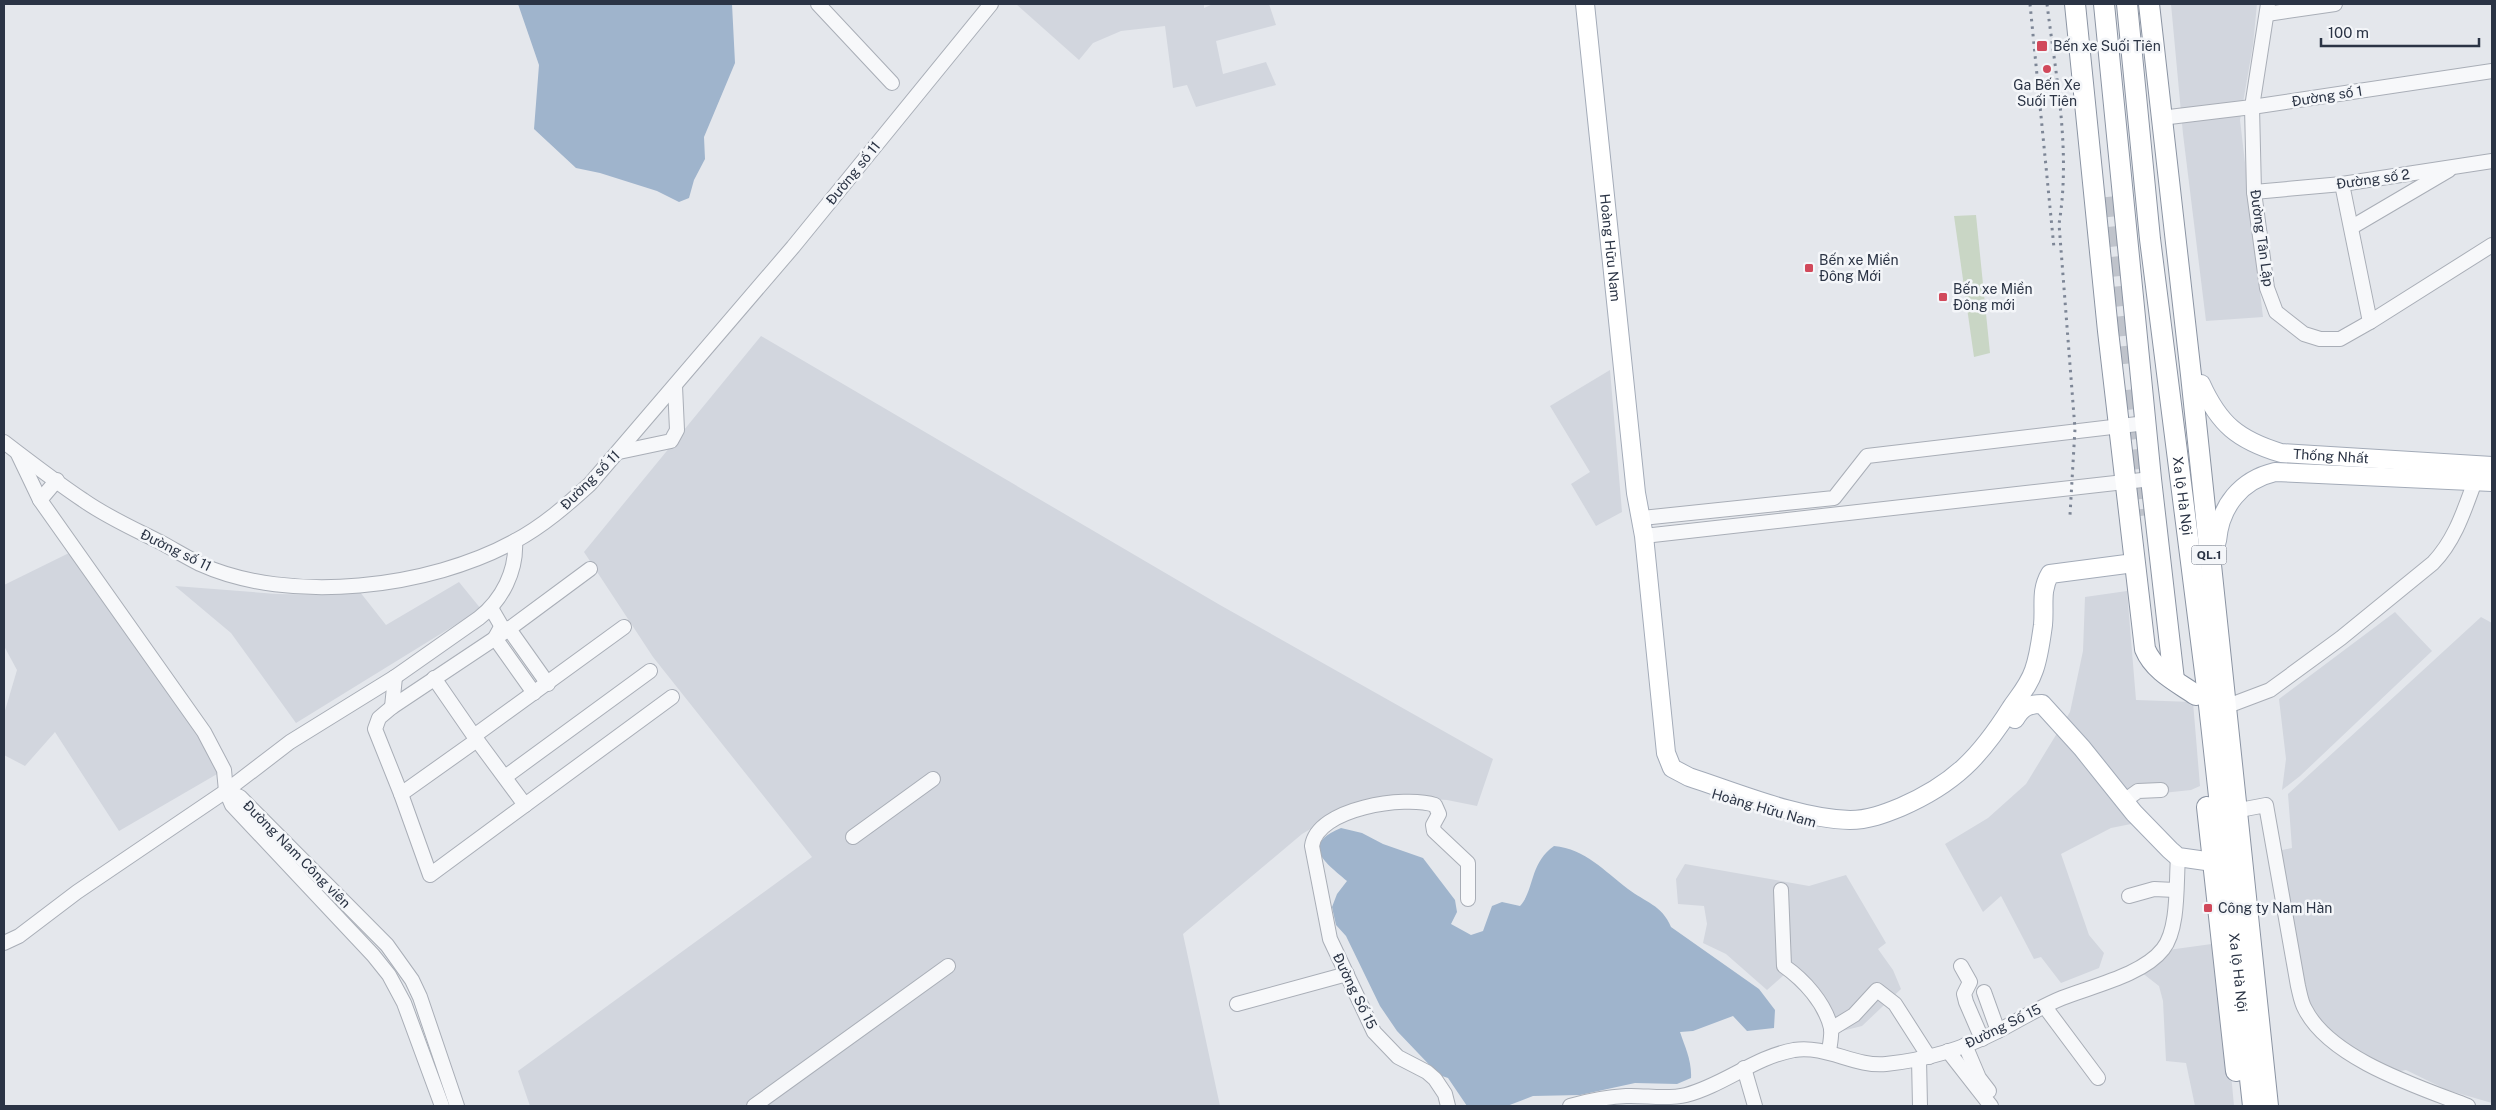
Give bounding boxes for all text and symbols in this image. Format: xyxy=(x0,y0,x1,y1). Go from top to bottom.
scale bar xyxy=(2321,15,2478,47)
text: 100 m xyxy=(2328,24,2369,41)
place label: Bến xe Suối Tiên xyxy=(2053,38,2161,54)
marker: Bến xe Suối Tiên xyxy=(2035,39,2049,53)
marker: Ga Bến Xe Suối Tiên xyxy=(2041,63,2053,75)
place label: Ga Bến Xe Suối Tiên xyxy=(2013,77,2081,109)
street label: Đường số 1 xyxy=(2291,83,2363,109)
street label: Đường số 11 xyxy=(823,138,883,208)
street label: Đường số 2 xyxy=(2335,166,2411,192)
street label: Đường Tân Lập xyxy=(2247,188,2277,288)
street label: Hoàng Hữu Nam xyxy=(1597,193,1624,302)
place label: Bến xe Miền Đông Mới xyxy=(1819,252,1899,284)
marker: Bến xe Miền Đông Mới xyxy=(1803,262,1815,274)
place label: Bến xe Miền Đông mới xyxy=(1953,281,2033,313)
marker: Bến xe Miền Đông mới xyxy=(1937,291,1949,303)
street label: Thống Nhất xyxy=(2292,446,2369,466)
street label: Đường số 11 xyxy=(557,447,623,513)
street label: Xa lộ Hà Nội xyxy=(2170,455,2196,536)
street label: Đường số 11 xyxy=(138,526,214,574)
road number: QL.1 xyxy=(2192,546,2226,564)
street label: Hoàng Hữu Nam xyxy=(1710,785,1818,831)
street label: Đường Nam Công viên xyxy=(240,797,354,911)
place label: Công ty Nam Hàn xyxy=(2218,900,2332,916)
marker: Công ty Nam Hàn xyxy=(2202,902,2214,914)
street label: Xa lộ Hà Nội xyxy=(2226,932,2251,1013)
street label: Đường Số 15 xyxy=(1330,950,1380,1032)
street label: Đường Số 15 xyxy=(1962,1001,2044,1051)

